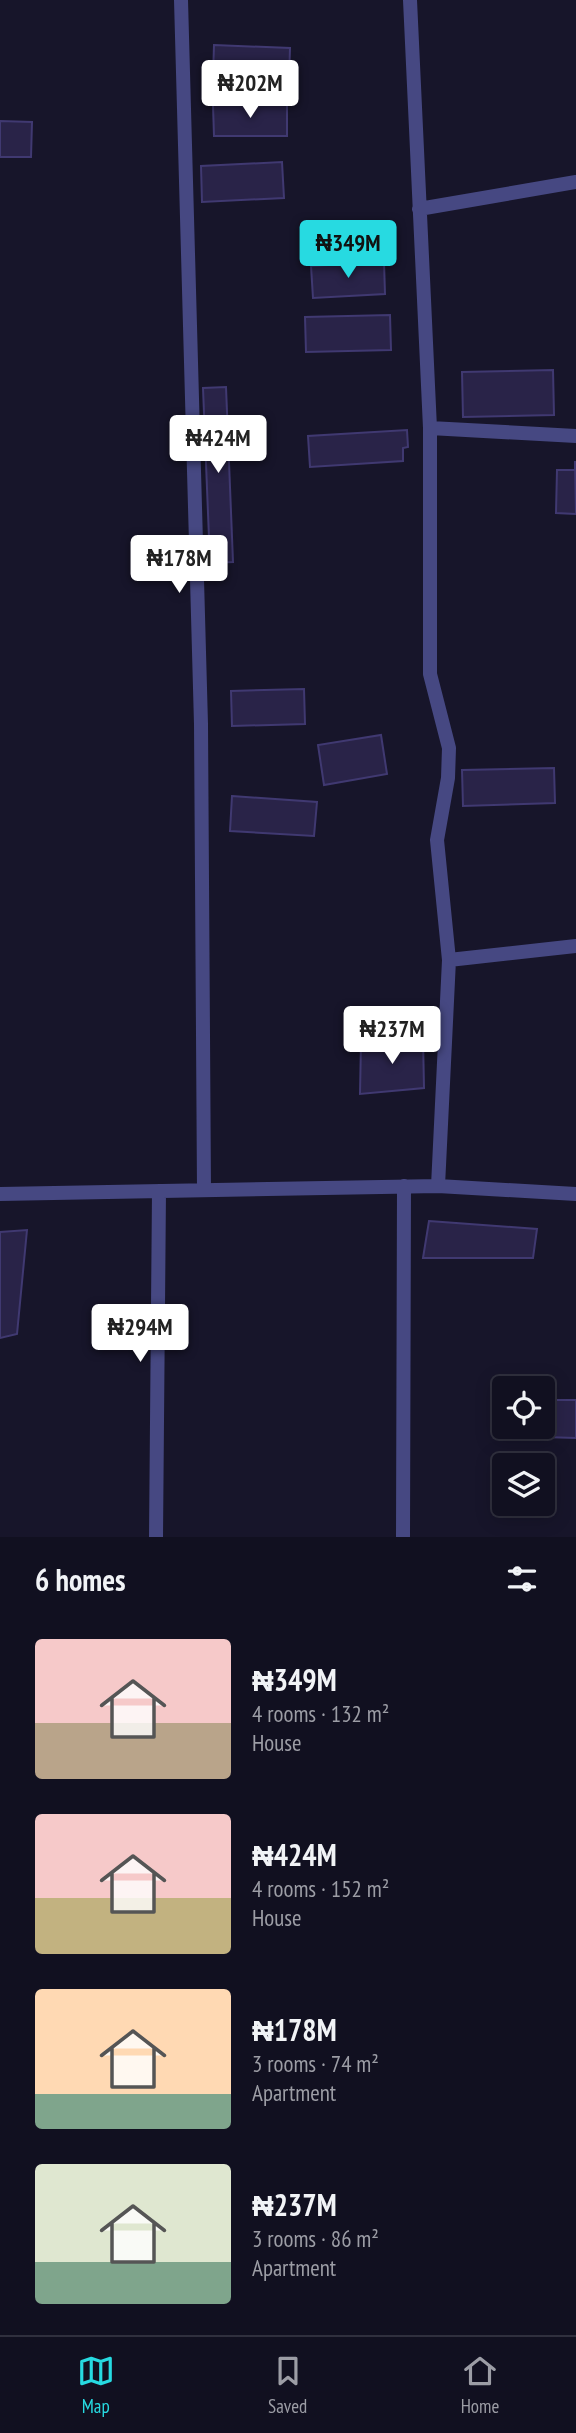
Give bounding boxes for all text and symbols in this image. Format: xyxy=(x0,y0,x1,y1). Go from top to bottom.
pin: ₦202M xyxy=(201,60,299,120)
text: ₦202M xyxy=(218,68,282,97)
pin: ₦349M xyxy=(299,220,397,280)
text: ₦349M xyxy=(316,228,380,257)
pin: ₦424M xyxy=(169,416,267,475)
text: ₦424M xyxy=(186,423,250,452)
pin: ₦178M xyxy=(130,536,228,595)
text: ₦178M xyxy=(147,543,211,572)
pin: ₦237M xyxy=(343,1006,441,1066)
text: ₦237M xyxy=(360,1014,424,1043)
pin: ₦294M xyxy=(91,1304,189,1364)
text: ₦294M xyxy=(108,1312,172,1341)
map controls xyxy=(492,1376,555,1516)
button: locate xyxy=(492,1376,555,1439)
button: layers xyxy=(492,1453,555,1516)
text: 6 homes xyxy=(35,1560,126,1599)
icon: filters xyxy=(503,1560,541,1598)
text: ₦349M xyxy=(252,1660,337,1699)
icon: home xyxy=(91,1667,175,1751)
text: 4 rooms · 132 m² xyxy=(252,1699,389,1728)
text: House xyxy=(252,1728,302,1757)
text: ₦424M xyxy=(252,1835,337,1874)
icon: home xyxy=(91,1842,175,1926)
text: 4 rooms · 152 m² xyxy=(252,1874,389,1903)
text: House xyxy=(252,1903,302,1932)
text: ₦178M xyxy=(252,2010,337,2049)
icon: home xyxy=(91,2017,175,2101)
text: 3 rooms · 74 m² xyxy=(252,2049,379,2078)
text: Apartment xyxy=(252,2078,336,2107)
text: ₦237M xyxy=(252,2185,337,2224)
icon: home xyxy=(91,2192,175,2276)
text: 3 rooms · 86 m² xyxy=(252,2224,379,2253)
text: Apartment xyxy=(252,2253,336,2282)
tab: Map xyxy=(77,2352,115,2418)
tab: Saved xyxy=(268,2352,307,2418)
tab: Home xyxy=(461,2352,499,2418)

